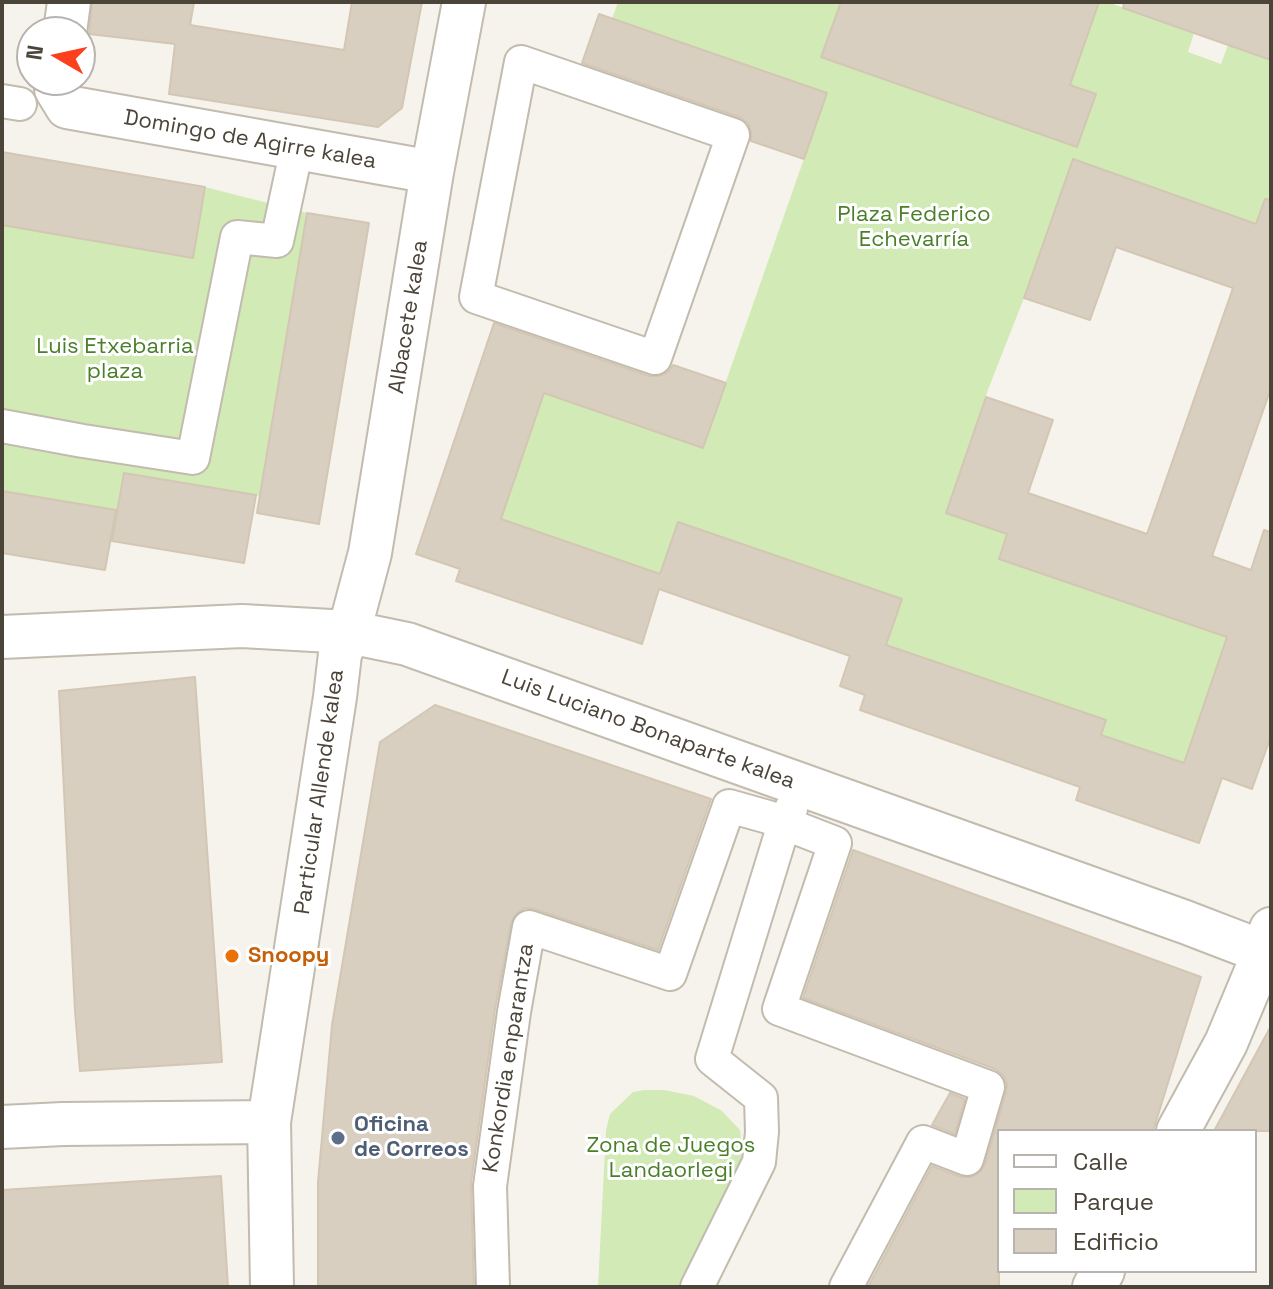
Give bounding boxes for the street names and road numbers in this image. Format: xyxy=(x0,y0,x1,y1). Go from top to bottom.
street label: Domingo de Agirre kalea xyxy=(122,105,378,175)
street label: Albacete kalea xyxy=(384,238,434,396)
street label: Luis Luciano Bonaparte kalea xyxy=(498,665,798,795)
street label: Particular Allende kalea xyxy=(290,668,350,916)
street label: Konkordia enparantza xyxy=(478,941,540,1175)

